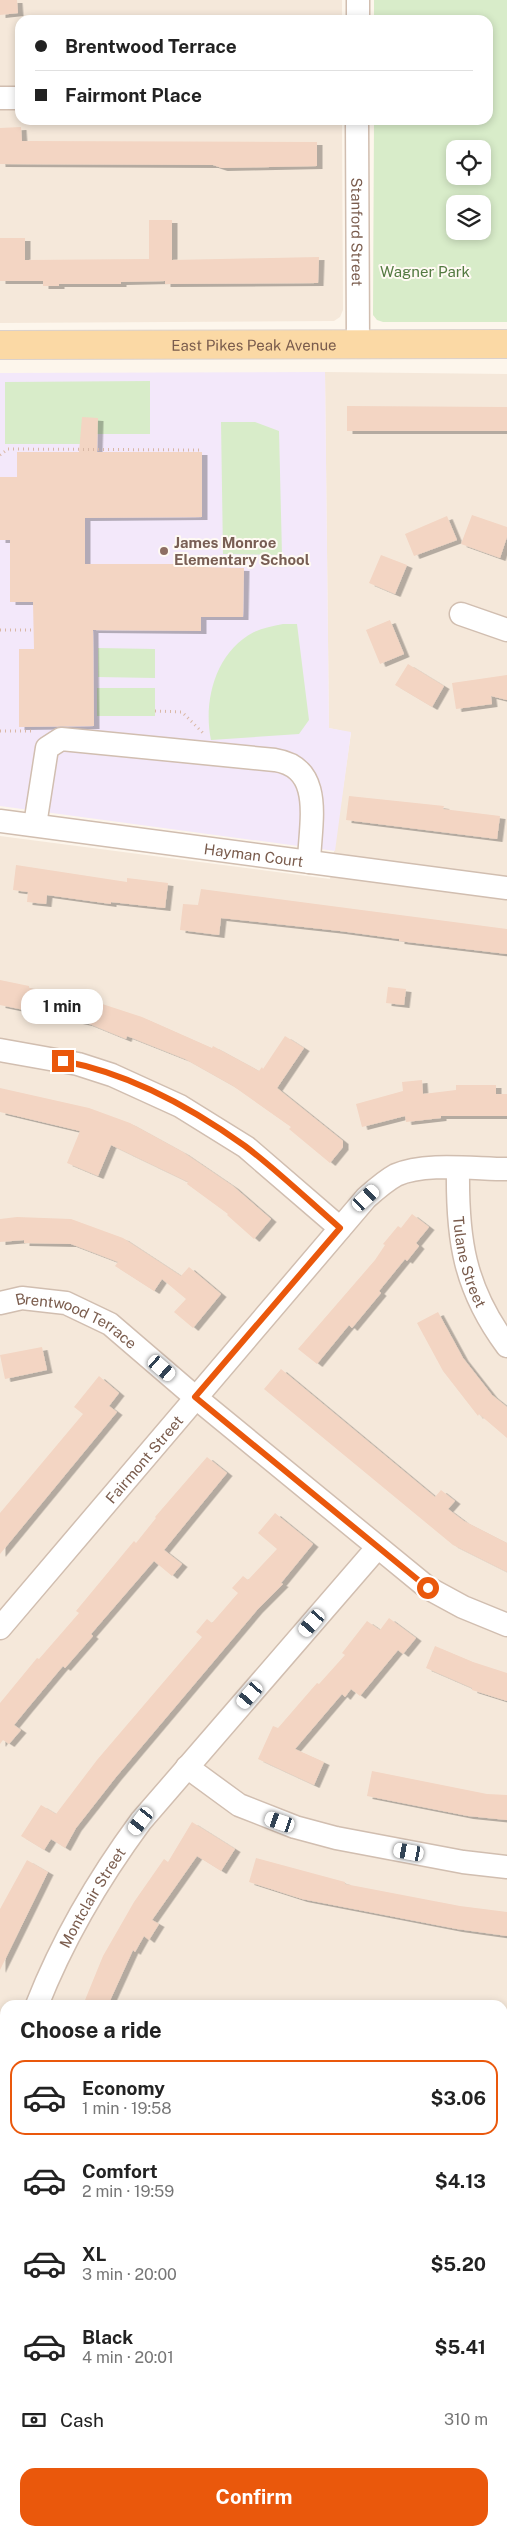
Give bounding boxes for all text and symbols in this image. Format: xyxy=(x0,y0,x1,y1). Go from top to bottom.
text: Brentwood Terrace xyxy=(65,35,237,57)
text: Fairmont Place xyxy=(65,84,202,106)
map controls xyxy=(446,140,491,240)
button: locate xyxy=(446,140,491,185)
street label: Stanford Street xyxy=(349,178,366,287)
button: layers xyxy=(446,195,491,240)
park label: Wagner Park xyxy=(380,263,470,280)
street label: East Pikes Peak Avenue xyxy=(171,336,337,353)
place label: James Monroe Elementary School xyxy=(174,534,310,568)
marker: James Monroe Elementary School xyxy=(158,545,170,557)
street label: Hayman Court xyxy=(203,840,305,870)
callout: 1 min xyxy=(22,988,104,1024)
text: 1 min xyxy=(43,997,81,1016)
route end xyxy=(52,1050,74,1072)
car xyxy=(349,1182,382,1214)
street label: Tulane Street xyxy=(451,1215,490,1310)
street label: Brentwood Terrace xyxy=(14,1289,140,1352)
car xyxy=(145,1352,178,1384)
street label: Fairmont Street xyxy=(102,1411,186,1506)
route start xyxy=(417,1577,439,1599)
car xyxy=(296,1607,327,1639)
car xyxy=(234,1679,265,1711)
car xyxy=(125,1805,156,1837)
car xyxy=(263,1810,296,1834)
car xyxy=(392,1842,425,1862)
street label: Montclair Street xyxy=(56,1844,128,1950)
text: Choose a ride xyxy=(20,2017,162,2043)
icon: car xyxy=(22,2075,67,2120)
text: Economy xyxy=(82,2077,165,2099)
text: $3.06 xyxy=(431,2087,486,2109)
text: 1 min · 19:58 xyxy=(82,2099,172,2118)
icon: car xyxy=(22,2158,67,2203)
text: Comfort xyxy=(82,2160,158,2182)
text: $4.13 xyxy=(435,2170,486,2192)
text: 2 min · 19:59 xyxy=(82,2182,174,2201)
icon: car xyxy=(22,2241,67,2286)
text: XL xyxy=(82,2243,107,2265)
text: $5.20 xyxy=(430,2253,486,2275)
text: 3 min · 20:00 xyxy=(82,2265,177,2284)
icon: car xyxy=(22,2324,67,2369)
text: Black xyxy=(82,2326,133,2348)
text: $5.41 xyxy=(435,2336,486,2358)
text: 4 min · 20:01 xyxy=(82,2348,174,2367)
icon: cash xyxy=(20,2406,48,2434)
text: Cash xyxy=(60,2409,104,2431)
text: 310 m xyxy=(444,2410,488,2429)
button: Confirm xyxy=(20,2468,488,2526)

